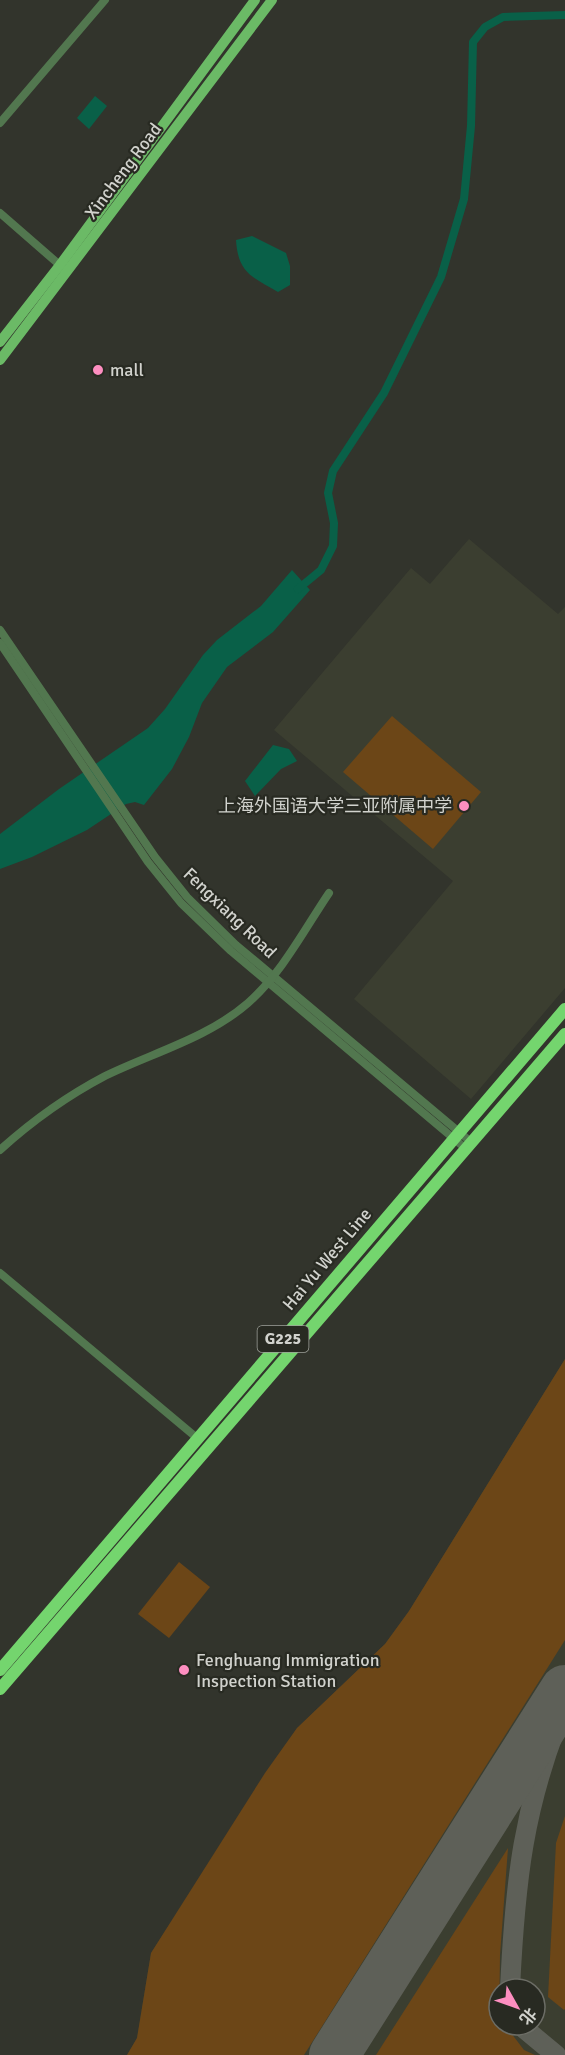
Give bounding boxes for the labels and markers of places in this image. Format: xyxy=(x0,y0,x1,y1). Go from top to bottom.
place label: mall xyxy=(110,359,144,381)
marker: mall xyxy=(91,363,105,377)
place label: 上海外国语大学三亚附属中学 xyxy=(218,795,452,817)
marker: 上海外国语大学三亚附属中学 xyxy=(457,799,471,813)
place label: Fenghuang Immigration Inspection Station xyxy=(196,1649,380,1692)
marker: Fenghuang Immigration Inspection Station xyxy=(177,1663,191,1677)

